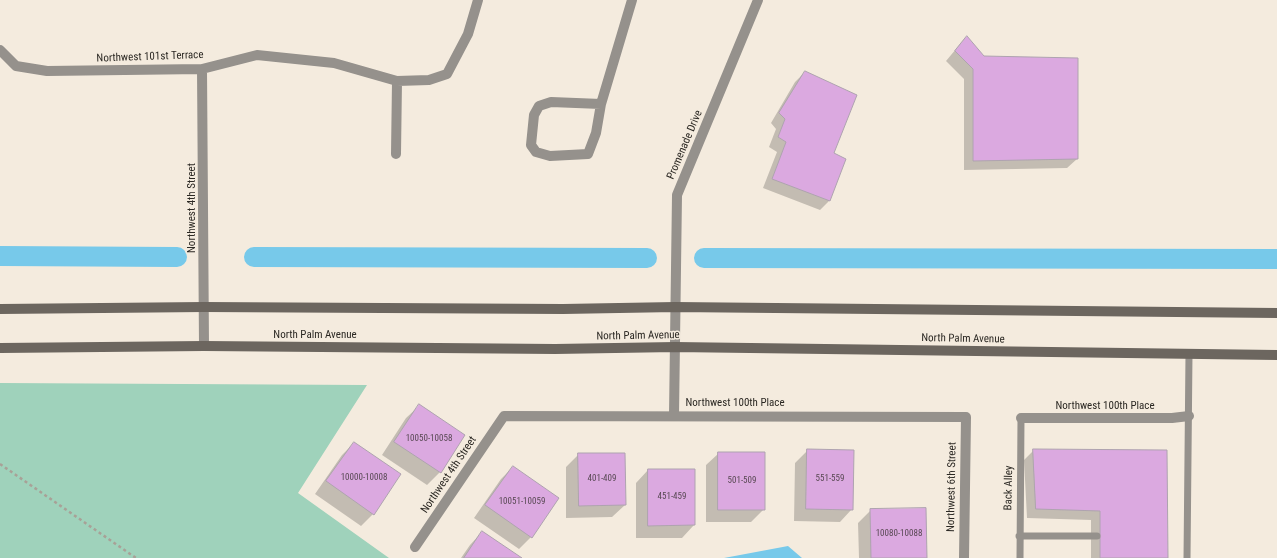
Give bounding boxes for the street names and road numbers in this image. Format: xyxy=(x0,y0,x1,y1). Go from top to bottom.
street label: Northwest 101st Terrace xyxy=(96,49,204,65)
street label: Promenade Drive xyxy=(664,108,706,182)
street label: Northwest 4th Street xyxy=(185,163,199,253)
street label: North Palm Avenue xyxy=(273,328,357,342)
street label: North Palm Avenue xyxy=(596,329,680,343)
street label: North Palm Avenue xyxy=(921,332,1005,346)
street label: Northwest 100th Place xyxy=(685,396,785,410)
street label: Northwest 100th Place xyxy=(1055,399,1155,413)
street label: Northwest 4th Street xyxy=(418,434,480,516)
street label: Northwest 6th Street xyxy=(945,442,959,532)
street label: Back Alley xyxy=(1002,465,1016,511)

